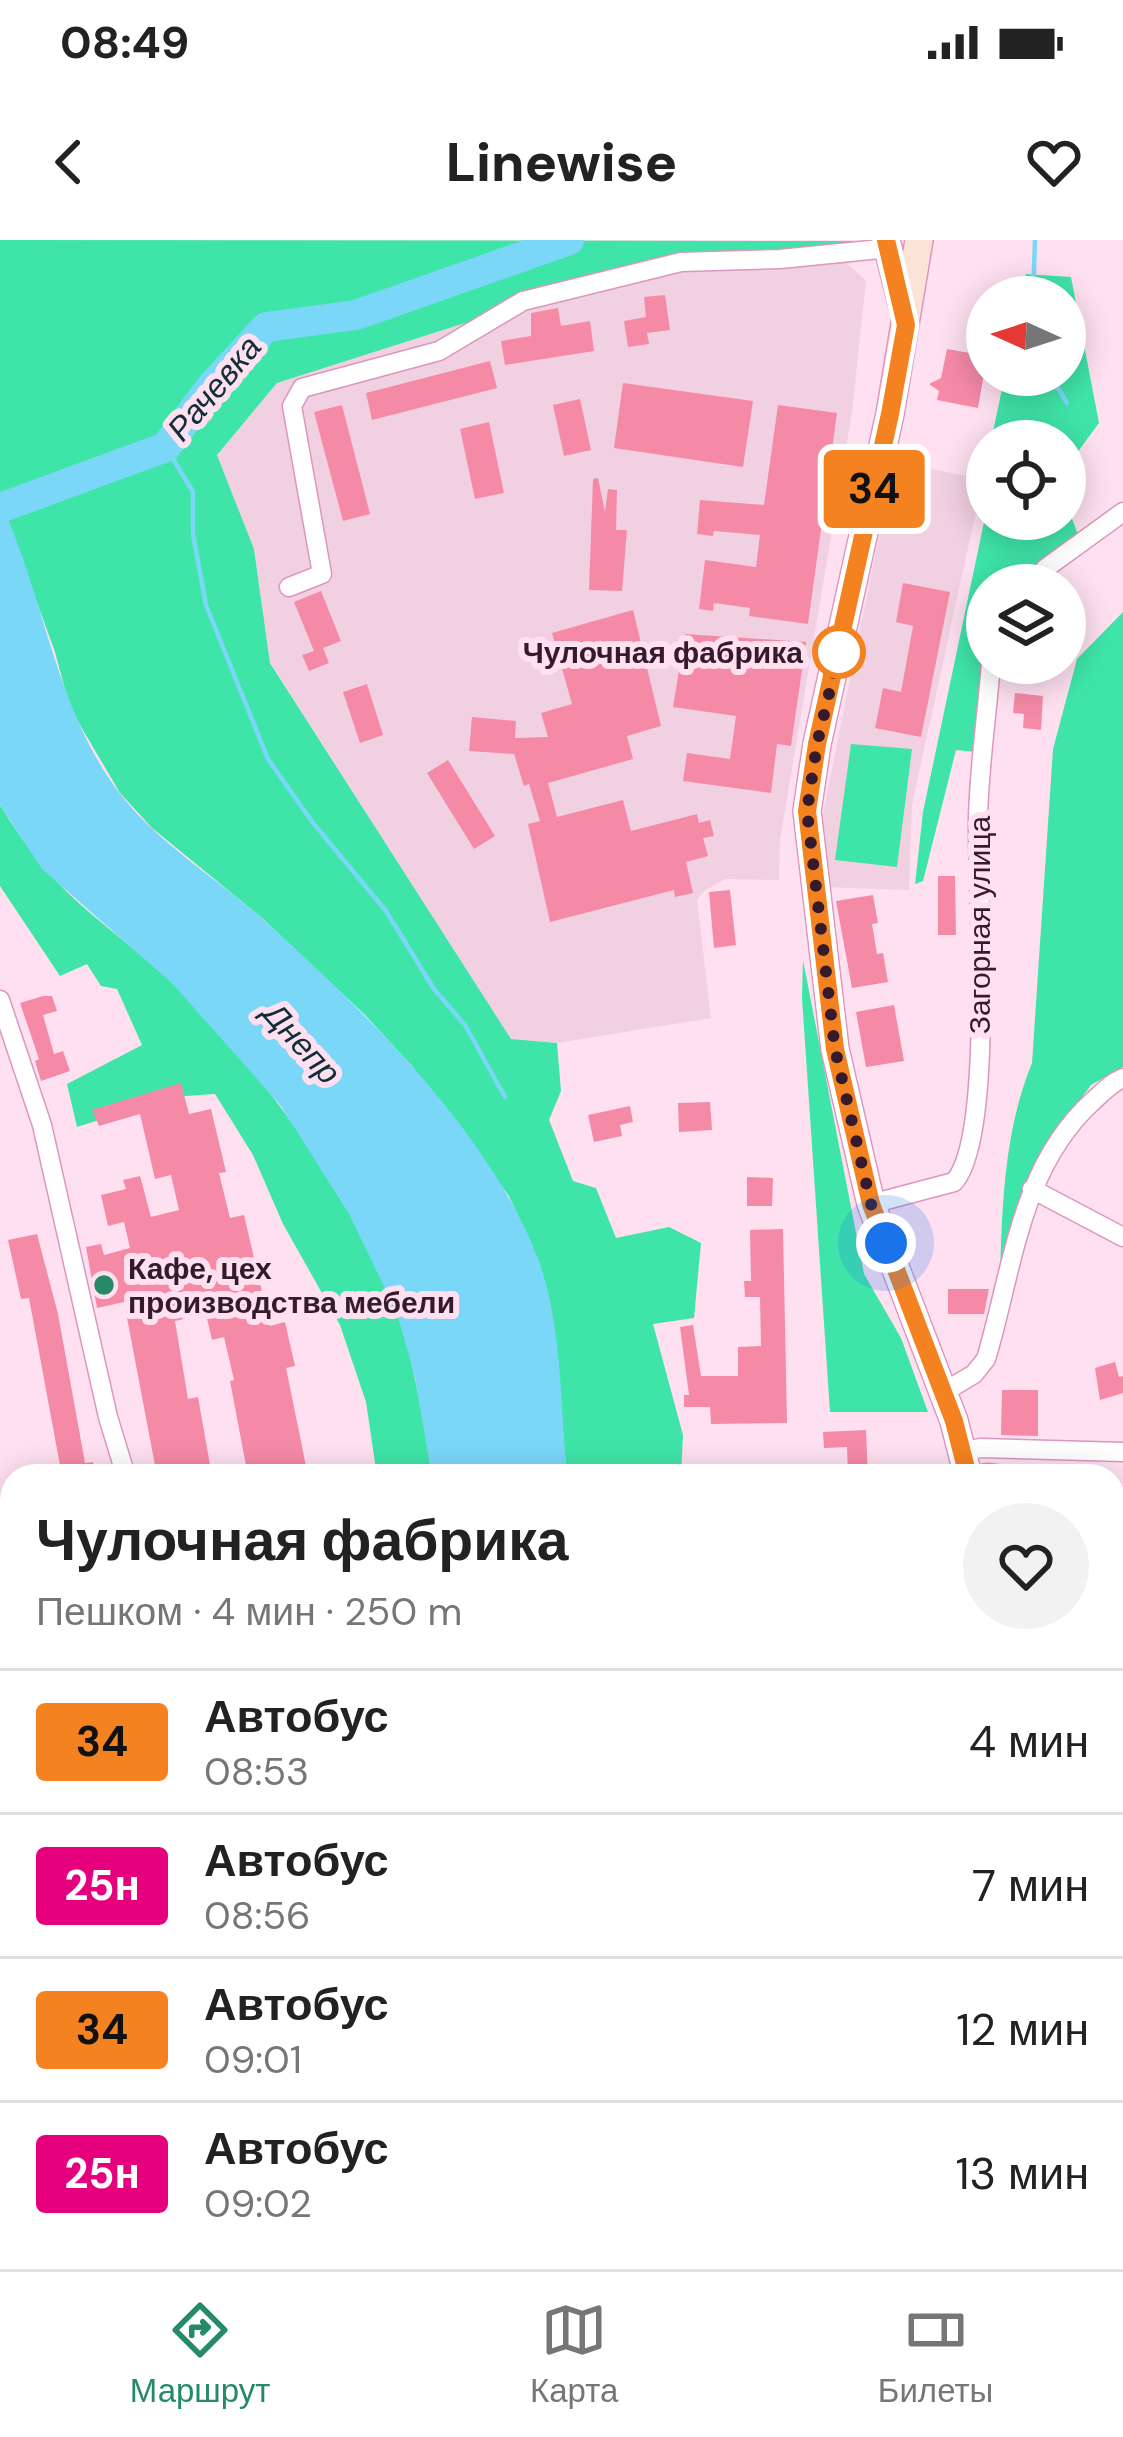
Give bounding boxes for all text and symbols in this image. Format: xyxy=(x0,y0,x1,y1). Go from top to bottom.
text: 08:49 xyxy=(60,13,189,72)
text: Linewise xyxy=(446,127,677,198)
icon: back xyxy=(36,129,102,195)
icon: heart xyxy=(1021,129,1087,195)
north arrow xyxy=(966,276,1086,396)
map controls xyxy=(966,276,1086,684)
water label: Рачевка xyxy=(157,326,271,450)
button: locate xyxy=(966,420,1086,540)
line badge: 34 xyxy=(820,450,928,528)
text: 34 xyxy=(848,461,900,516)
button: layers xyxy=(966,564,1086,684)
marker: Чулочная фабрика xyxy=(814,627,864,677)
place label: Чулочная фабрика xyxy=(523,633,803,672)
street label: Загорная улица xyxy=(960,815,999,1034)
water label: Днепр xyxy=(251,990,350,1093)
your location xyxy=(856,1213,916,1273)
place label: Кафе, цех производства мебели xyxy=(128,1249,455,1322)
marker: Кафе, цех производства мебели xyxy=(91,1272,117,1298)
text: Чулочная фабрика xyxy=(36,1503,568,1578)
button: heart xyxy=(963,1503,1089,1629)
text: Пешком · 4 мин · 250 m xyxy=(36,1586,462,1637)
text: Автобус xyxy=(204,1687,389,1746)
text: 4 мин xyxy=(969,1712,1089,1771)
text: 34 xyxy=(76,1714,128,1769)
text: 08:53 xyxy=(204,1746,309,1797)
text: Автобус xyxy=(204,1831,389,1890)
text: 7 мин xyxy=(972,1856,1089,1915)
text: 25н xyxy=(64,1858,140,1913)
text: 08:56 xyxy=(204,1890,311,1941)
text: Автобус xyxy=(204,1975,389,2034)
text: 12 мин xyxy=(956,2000,1089,2059)
text: 34 xyxy=(76,2002,128,2057)
text: 09:01 xyxy=(204,2034,302,2085)
text: Автобус xyxy=(204,2119,389,2178)
text: 13 мин xyxy=(955,2144,1089,2203)
text: 25н xyxy=(64,2146,140,2201)
text: 09:02 xyxy=(204,2178,312,2229)
tab: Маршрут xyxy=(130,2297,270,2412)
tab: Карта xyxy=(530,2297,618,2412)
tab: Билеты xyxy=(878,2297,993,2412)

